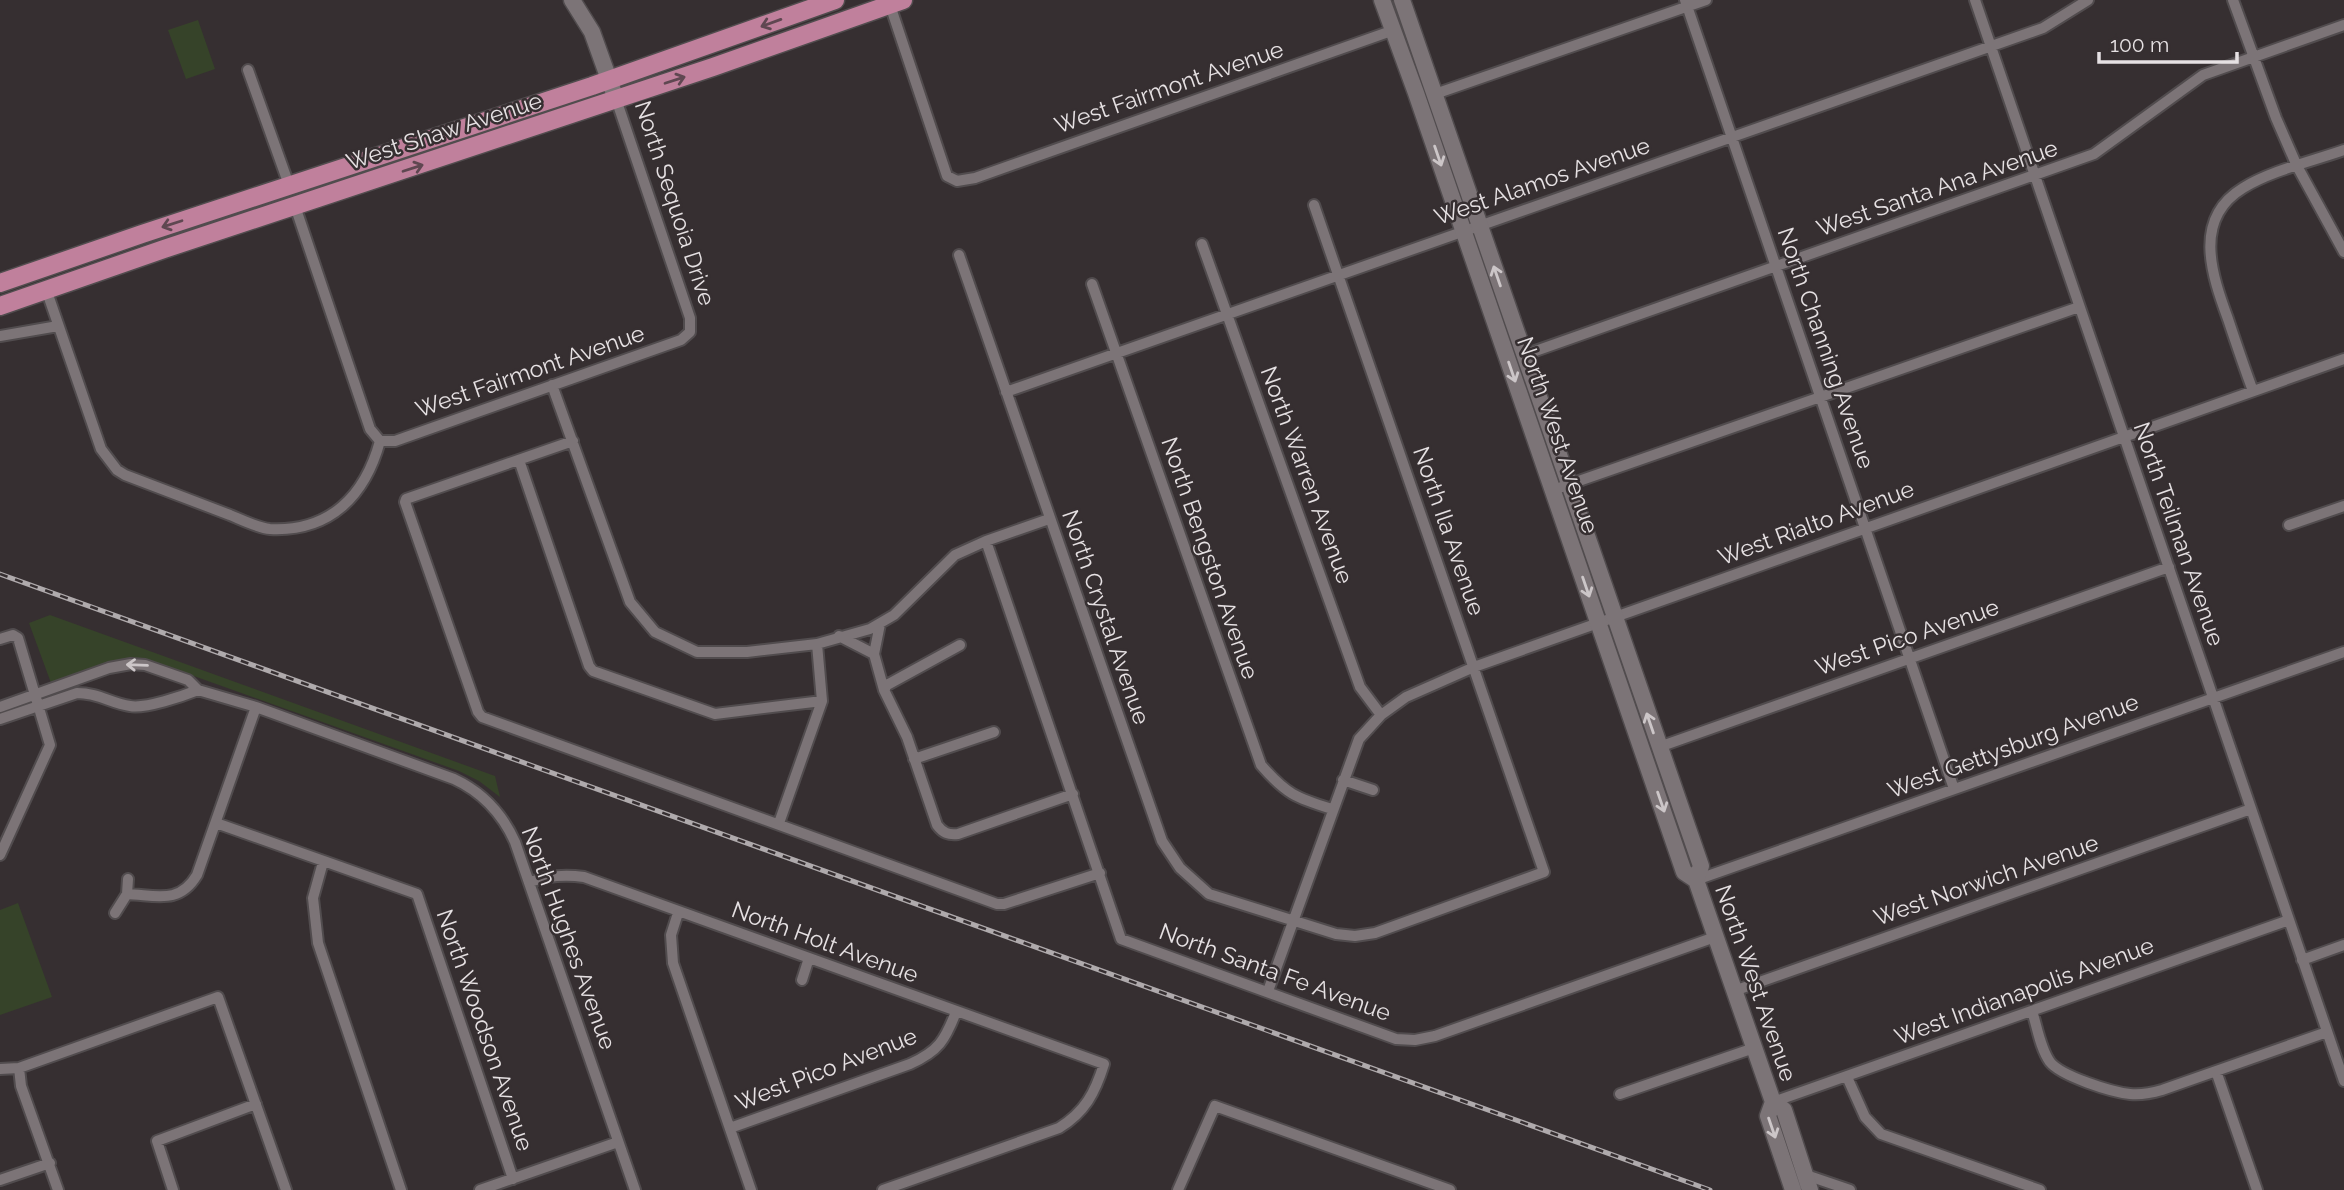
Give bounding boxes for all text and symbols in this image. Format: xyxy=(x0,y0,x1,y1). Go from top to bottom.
one-way arrow xyxy=(761,18,783,30)
scale bar xyxy=(2099,21,2237,65)
text: 100 m xyxy=(2110,32,2169,57)
street label: West Fairmont Avenue xyxy=(1051,35,1287,138)
one-way arrow xyxy=(664,73,686,85)
street label: West Shaw Avenue xyxy=(343,86,545,175)
street label: North Sequoia Drive xyxy=(630,97,721,309)
street label: West Alamos Avenue xyxy=(1431,131,1653,230)
street label: West Santa Ana Avenue xyxy=(1813,134,2061,242)
one-way arrow xyxy=(1433,145,1445,167)
one-way arrow xyxy=(402,160,424,173)
one-way arrow xyxy=(162,219,184,231)
street label: North Channing Avenue xyxy=(1772,224,1880,472)
one-way arrow xyxy=(1490,265,1502,287)
street label: West Fairmont Avenue xyxy=(412,319,648,422)
street label: North West Avenue xyxy=(1512,333,1605,537)
one-way arrow xyxy=(1507,360,1519,382)
street label: North Warren Avenue xyxy=(1256,362,1359,587)
street label: North Teilman Avenue xyxy=(2128,418,2230,649)
street label: North Bengston Avenue xyxy=(1156,433,1265,682)
street label: North Ila Avenue xyxy=(1408,443,1491,619)
street label: West Rialto Avenue xyxy=(1714,475,1917,571)
street label: North Crystal Avenue xyxy=(1057,506,1156,728)
one-way arrow xyxy=(1581,575,1593,597)
street label: West Pico Avenue xyxy=(1812,592,2002,681)
one-way arrow xyxy=(126,659,149,672)
street label: West Gettysburg Avenue xyxy=(1884,688,2142,804)
one-way arrow xyxy=(1643,712,1655,734)
one-way arrow xyxy=(1656,790,1668,812)
street label: North Hughes Avenue xyxy=(517,823,622,1053)
street label: West Norwich Avenue xyxy=(1870,828,2102,931)
street label: North West Avenue xyxy=(1710,881,1803,1085)
street label: North Holt Avenue xyxy=(728,895,922,988)
street label: North Woodson Avenue xyxy=(431,905,540,1154)
street label: North Santa Fe Avenue xyxy=(1156,917,1395,1026)
street label: West Indianapolis Avenue xyxy=(1891,931,2157,1050)
street label: West Pico Avenue xyxy=(731,1022,920,1116)
one-way arrow xyxy=(1767,1116,1779,1138)

